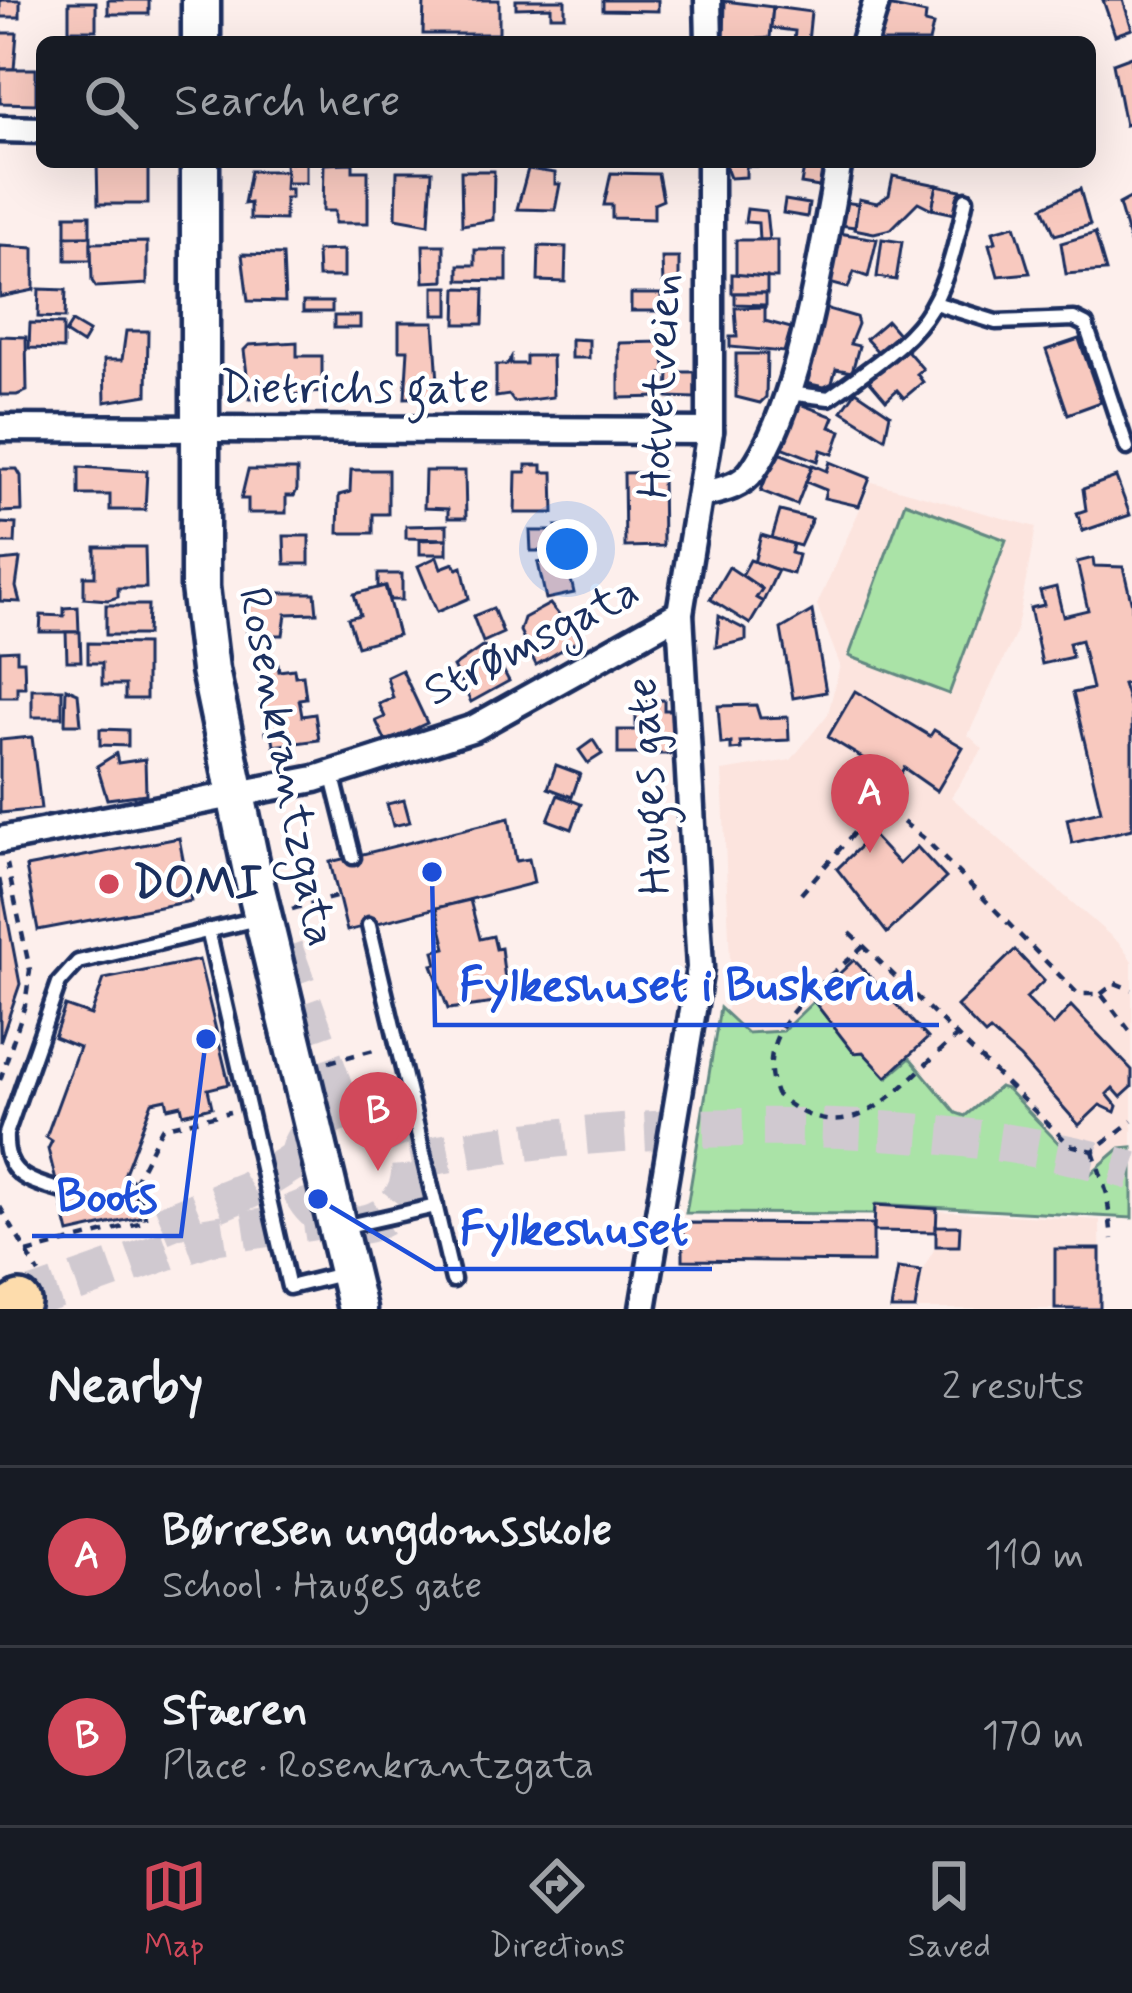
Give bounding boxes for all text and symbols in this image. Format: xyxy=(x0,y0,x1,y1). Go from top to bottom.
search box xyxy=(36,36,1096,168)
icon: search xyxy=(78,69,144,135)
text: Search here xyxy=(174,73,401,132)
street label: Hotvetveien xyxy=(626,272,696,500)
street label: Dietrichs gate xyxy=(220,360,490,424)
your location xyxy=(537,519,597,579)
street label: Strømsgata xyxy=(414,563,651,725)
street label: Rosenkrantzgata xyxy=(218,582,350,952)
street label: Hauges gate xyxy=(613,675,692,897)
pin: A xyxy=(831,754,909,853)
place label: DOMI xyxy=(133,855,262,914)
marker: DOMI xyxy=(96,871,122,897)
callout: Fylkeshuset i Buskerud xyxy=(435,941,939,1025)
text: Fylkeshuset i Buskerud xyxy=(459,955,915,1018)
pin: B xyxy=(339,1072,417,1171)
callout: Boots xyxy=(32,1152,181,1236)
text: Boots xyxy=(56,1166,158,1229)
callout: Fylkeshuset xyxy=(435,1185,712,1269)
text: Fylkeshuset xyxy=(459,1199,689,1262)
text: Nearby xyxy=(48,1354,203,1420)
text: 2 results xyxy=(942,1362,1084,1413)
text: Børresen ungdomsskole xyxy=(162,1502,612,1561)
text: A xyxy=(74,1531,100,1582)
text: 110 m xyxy=(985,1531,1084,1582)
text: School · Hauges gate xyxy=(162,1561,482,1612)
text: Sfæren xyxy=(162,1682,308,1741)
text: B xyxy=(75,1711,99,1762)
text: 170 m xyxy=(982,1711,1084,1762)
text: Place · Rosenkrantzgata xyxy=(162,1741,594,1792)
tab: Map xyxy=(141,1853,207,1969)
tab: Directions xyxy=(489,1853,625,1969)
tab: Saved xyxy=(907,1853,991,1969)

